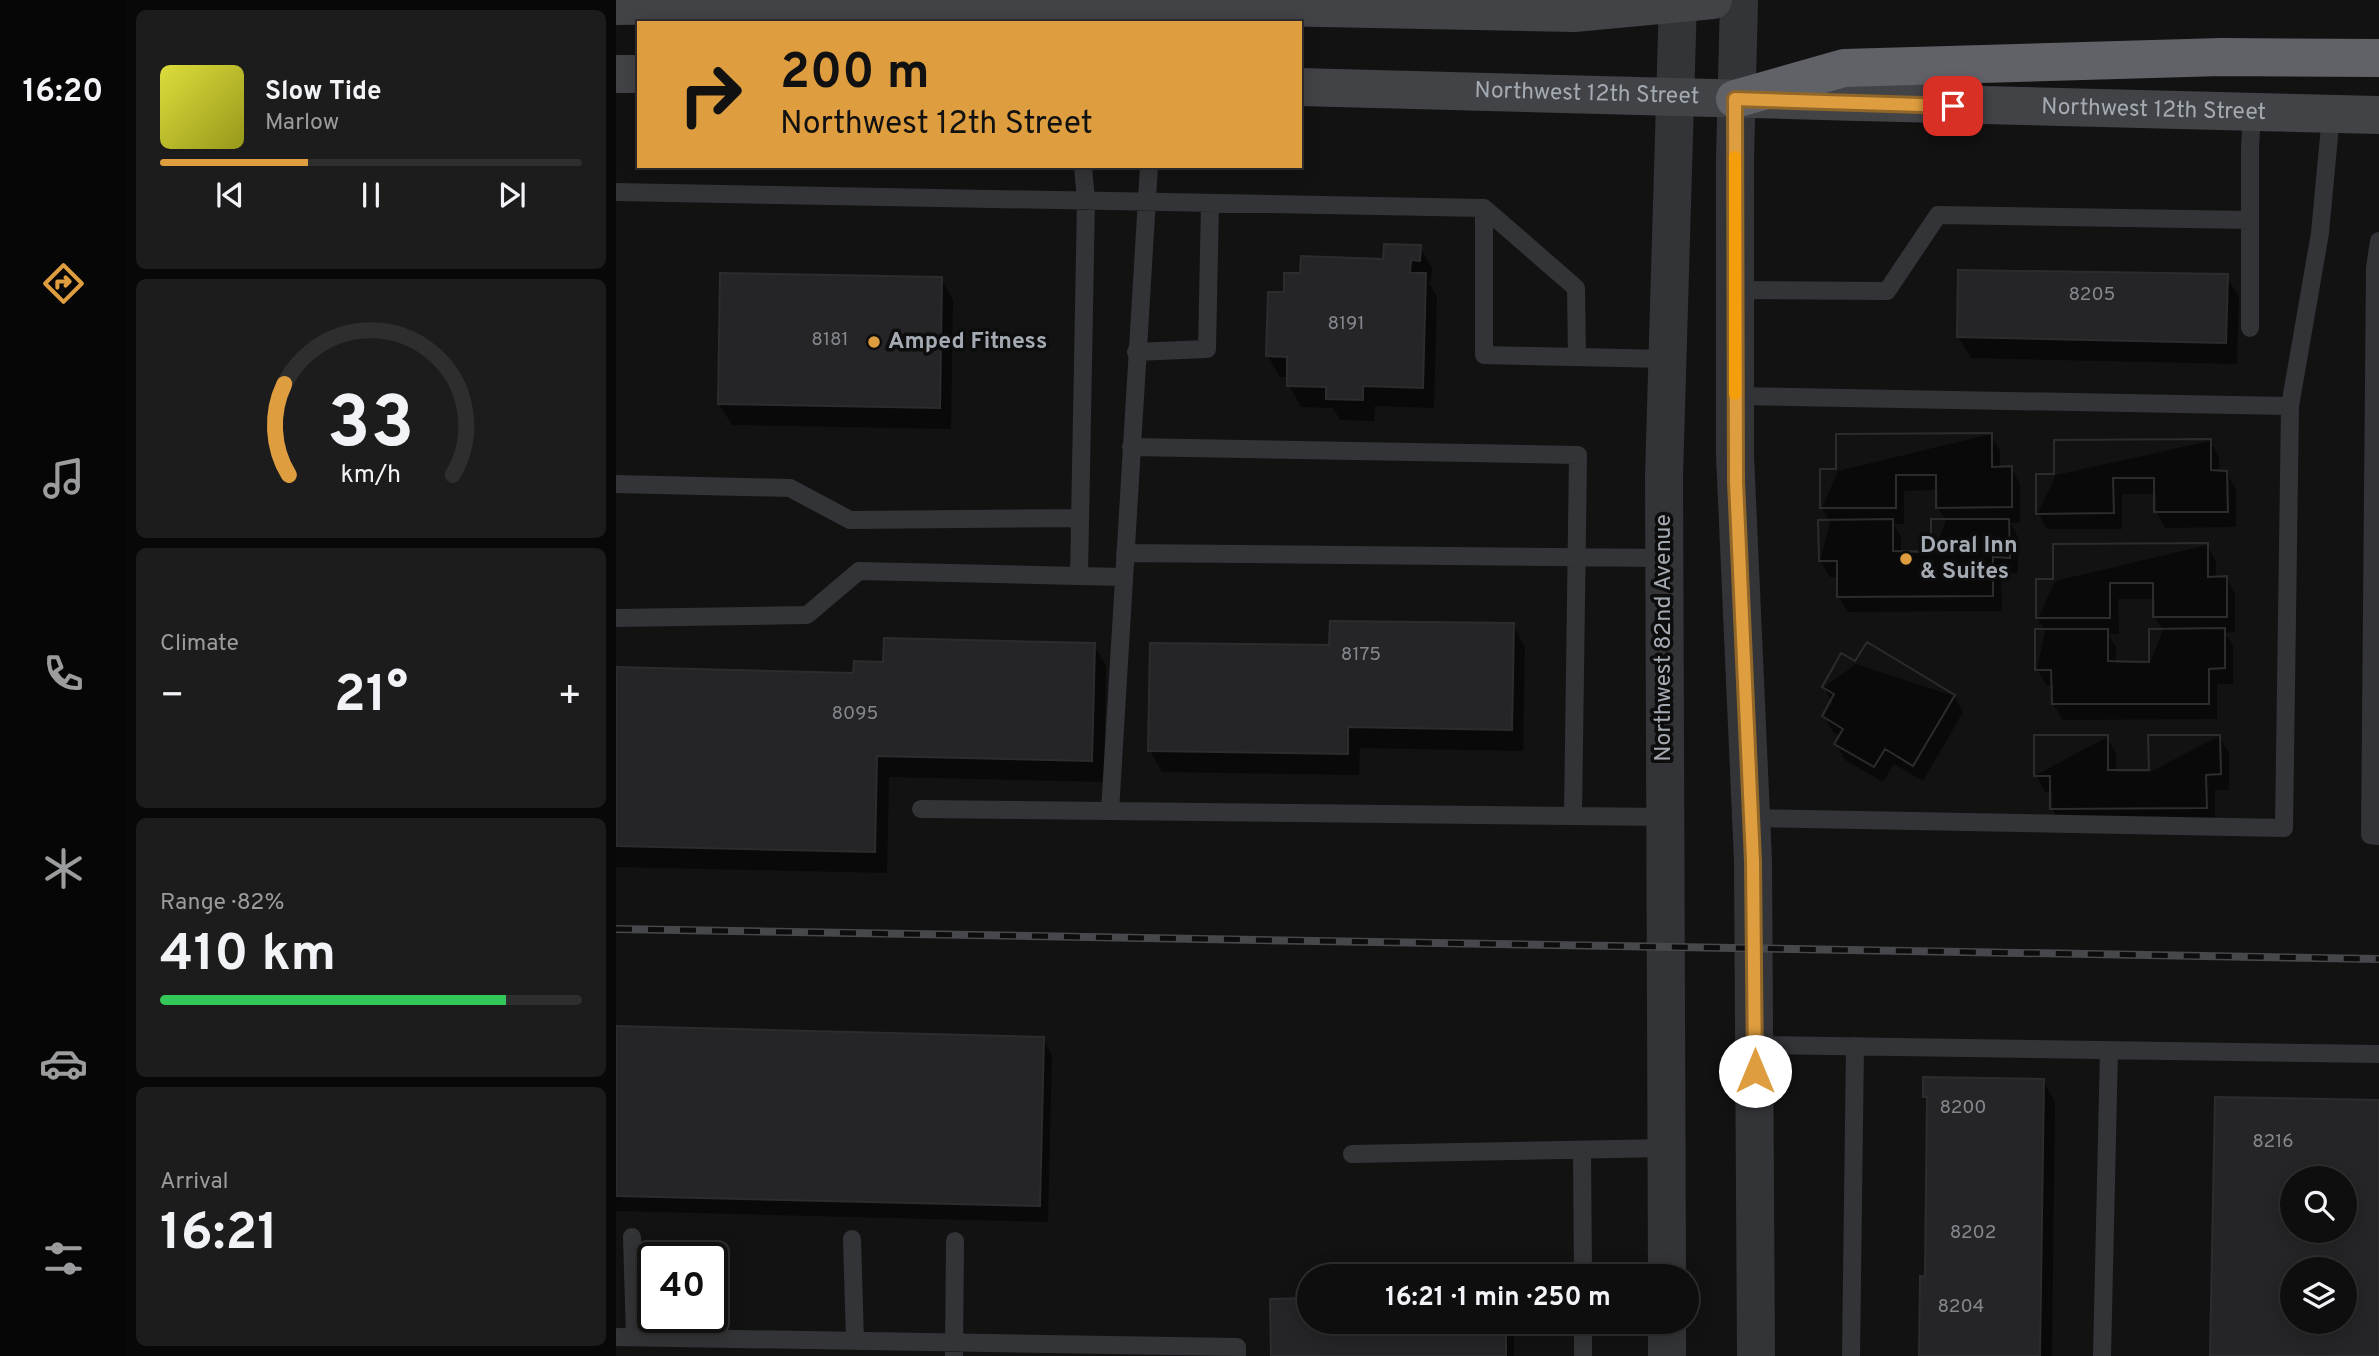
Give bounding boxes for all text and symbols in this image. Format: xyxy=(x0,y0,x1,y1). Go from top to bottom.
text: 200 m xyxy=(780,44,930,106)
icon: right xyxy=(665,49,756,140)
text: 16:20 xyxy=(23,73,103,113)
text: Slow Tide xyxy=(265,76,382,109)
street label: Northwest 12th Street xyxy=(1474,76,1700,112)
pin xyxy=(1923,76,1983,136)
icon: arrive xyxy=(1934,87,1972,125)
street label: Northwest 12th Street xyxy=(2041,93,2266,127)
text: Northwest 12th Street xyxy=(780,105,1093,145)
text: Marlow xyxy=(265,109,339,138)
icon: previous xyxy=(211,176,249,214)
icon: pause xyxy=(352,176,390,214)
icon: next xyxy=(493,176,531,214)
icon: directions xyxy=(39,259,88,308)
house number: 8205 xyxy=(2069,283,2115,307)
house number: 8191 xyxy=(1327,312,1365,336)
house number: 8181 xyxy=(811,328,849,352)
place label: Amped Fitness xyxy=(888,328,1047,357)
marker: Amped Fitness xyxy=(866,334,882,350)
text: 33 xyxy=(327,381,415,473)
icon: music xyxy=(39,454,88,503)
text: km/h xyxy=(341,460,401,492)
street label: Northwest 82nd Avenue xyxy=(1650,514,1679,762)
place label: Doral Inn & Suites xyxy=(1920,532,2018,587)
marker: Doral Inn & Suites xyxy=(1898,551,1914,567)
text: Climate xyxy=(160,630,239,659)
house number: 8175 xyxy=(1341,643,1381,667)
icon: phone xyxy=(39,649,88,698)
text: 21° xyxy=(334,664,408,730)
text: − xyxy=(160,673,185,722)
text: + xyxy=(557,673,582,722)
house number: 8095 xyxy=(832,702,878,726)
icon: climate xyxy=(39,844,88,893)
text: Range · 82% xyxy=(160,889,284,918)
text: 410 km xyxy=(160,923,336,989)
position arrow xyxy=(1718,1034,1792,1108)
icon: car xyxy=(39,1039,88,1088)
house number: 8200 xyxy=(1939,1096,1987,1120)
house number: 8216 xyxy=(2252,1130,2294,1154)
map controls xyxy=(2280,1166,2357,1334)
button: search xyxy=(2280,1166,2357,1243)
text: Arrival xyxy=(160,1168,229,1197)
text: 16:21 xyxy=(160,1202,278,1268)
house number: 8202 xyxy=(1950,1221,1996,1245)
icon: filters xyxy=(39,1234,88,1283)
speed limit sign: 40 xyxy=(637,1242,728,1333)
button: layers xyxy=(2280,1257,2357,1334)
text: 16:21 · 1 min · 250 m xyxy=(1385,1282,1611,1315)
house number: 8204 xyxy=(1938,1295,1984,1319)

